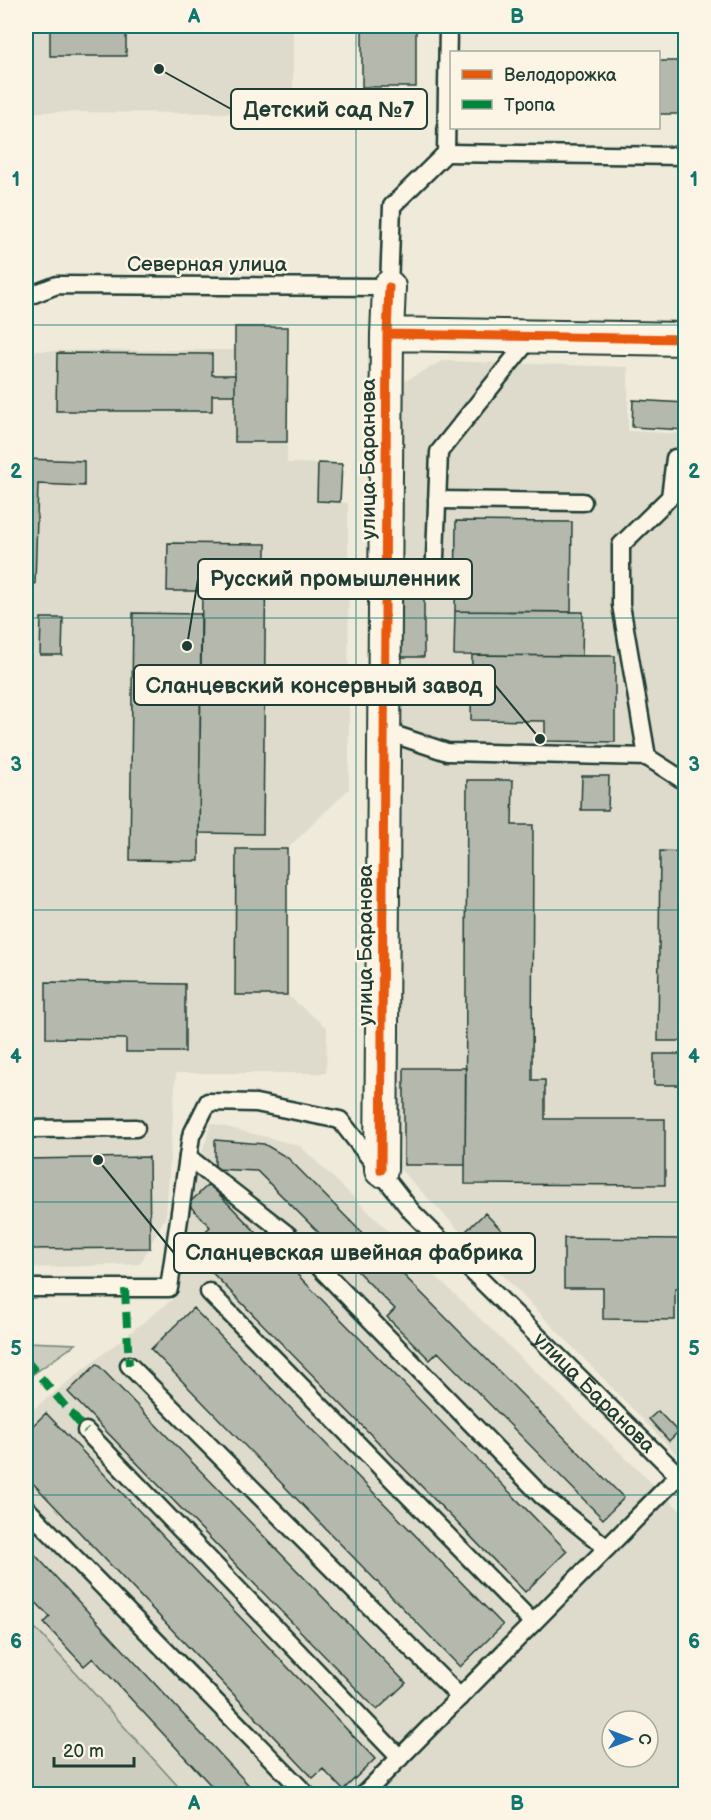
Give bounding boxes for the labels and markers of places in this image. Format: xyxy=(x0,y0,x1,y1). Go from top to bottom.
callout: Детский сад №7 xyxy=(231,89,427,129)
callout: Русский промышленник xyxy=(198,559,472,599)
callout: Сланцевский консервный завод xyxy=(134,665,495,705)
callout: Сланцевская швейная фабрика xyxy=(174,1233,535,1273)

